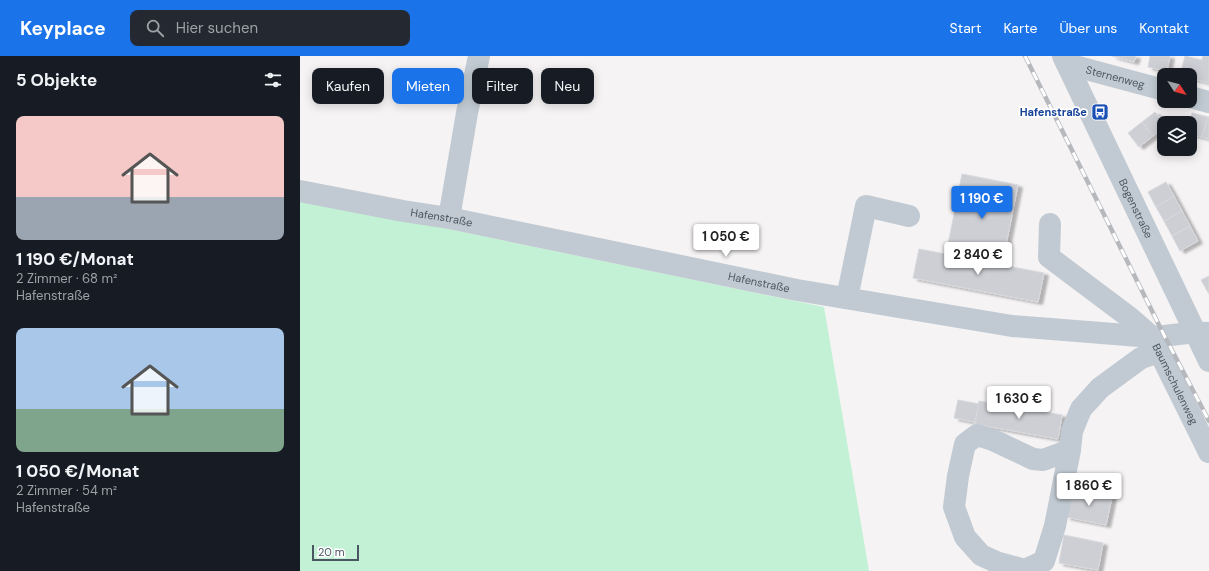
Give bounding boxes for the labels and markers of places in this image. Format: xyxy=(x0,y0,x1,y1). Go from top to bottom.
bus stop icon: Hafenstraße xyxy=(1090,102,1110,122)
place label: Hafenstraße xyxy=(1020,105,1087,119)
pin: 1 190 € xyxy=(945,186,1019,220)
pin: 1 050 € xyxy=(689,224,763,258)
pin: 2 840 € xyxy=(941,242,1015,276)
pin: 1 630 € xyxy=(982,386,1056,420)
pin: 1 860 € xyxy=(1052,473,1126,507)

